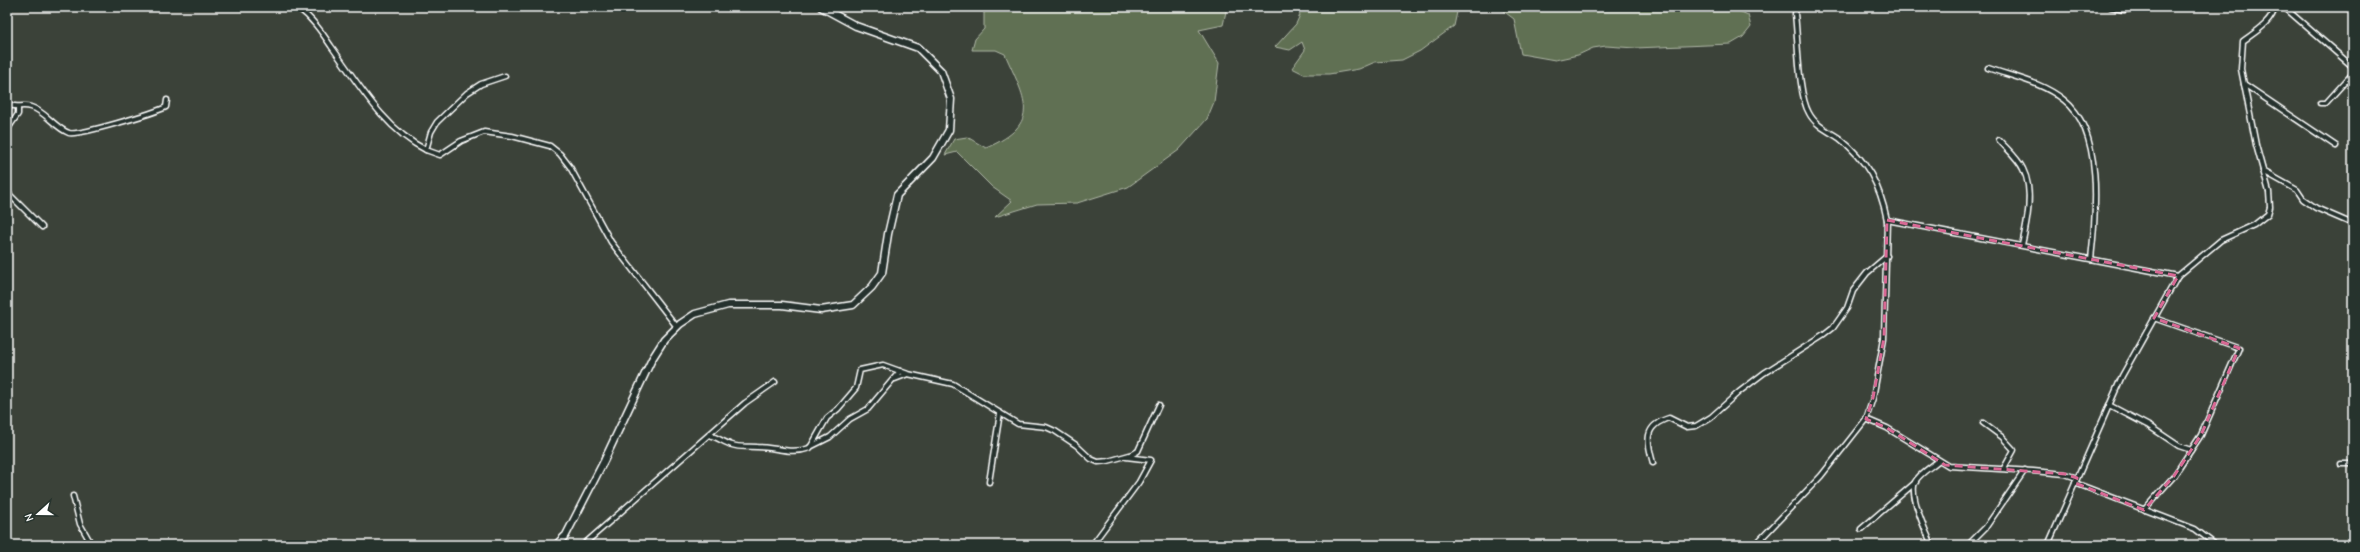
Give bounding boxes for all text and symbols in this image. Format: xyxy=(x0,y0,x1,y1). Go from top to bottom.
north arrow xyxy=(18,494,58,534)
text: N xyxy=(22,512,36,523)

